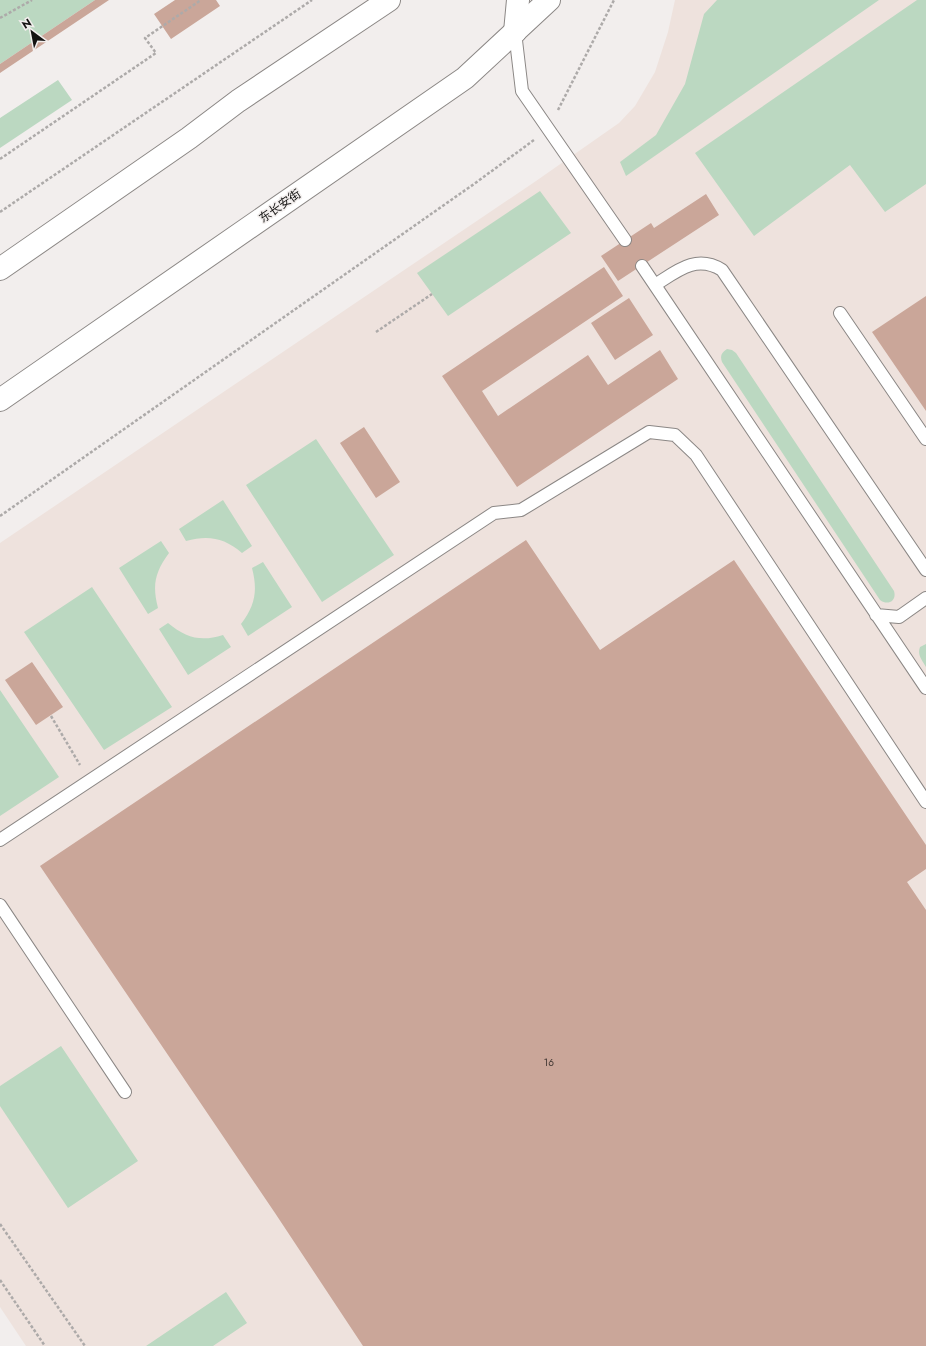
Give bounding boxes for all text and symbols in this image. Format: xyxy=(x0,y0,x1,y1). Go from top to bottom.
north arrow xyxy=(12,12,52,52)
text: N xyxy=(19,14,35,33)
street label: 东长安街 xyxy=(255,185,305,227)
house number: 16 xyxy=(544,1055,554,1070)

